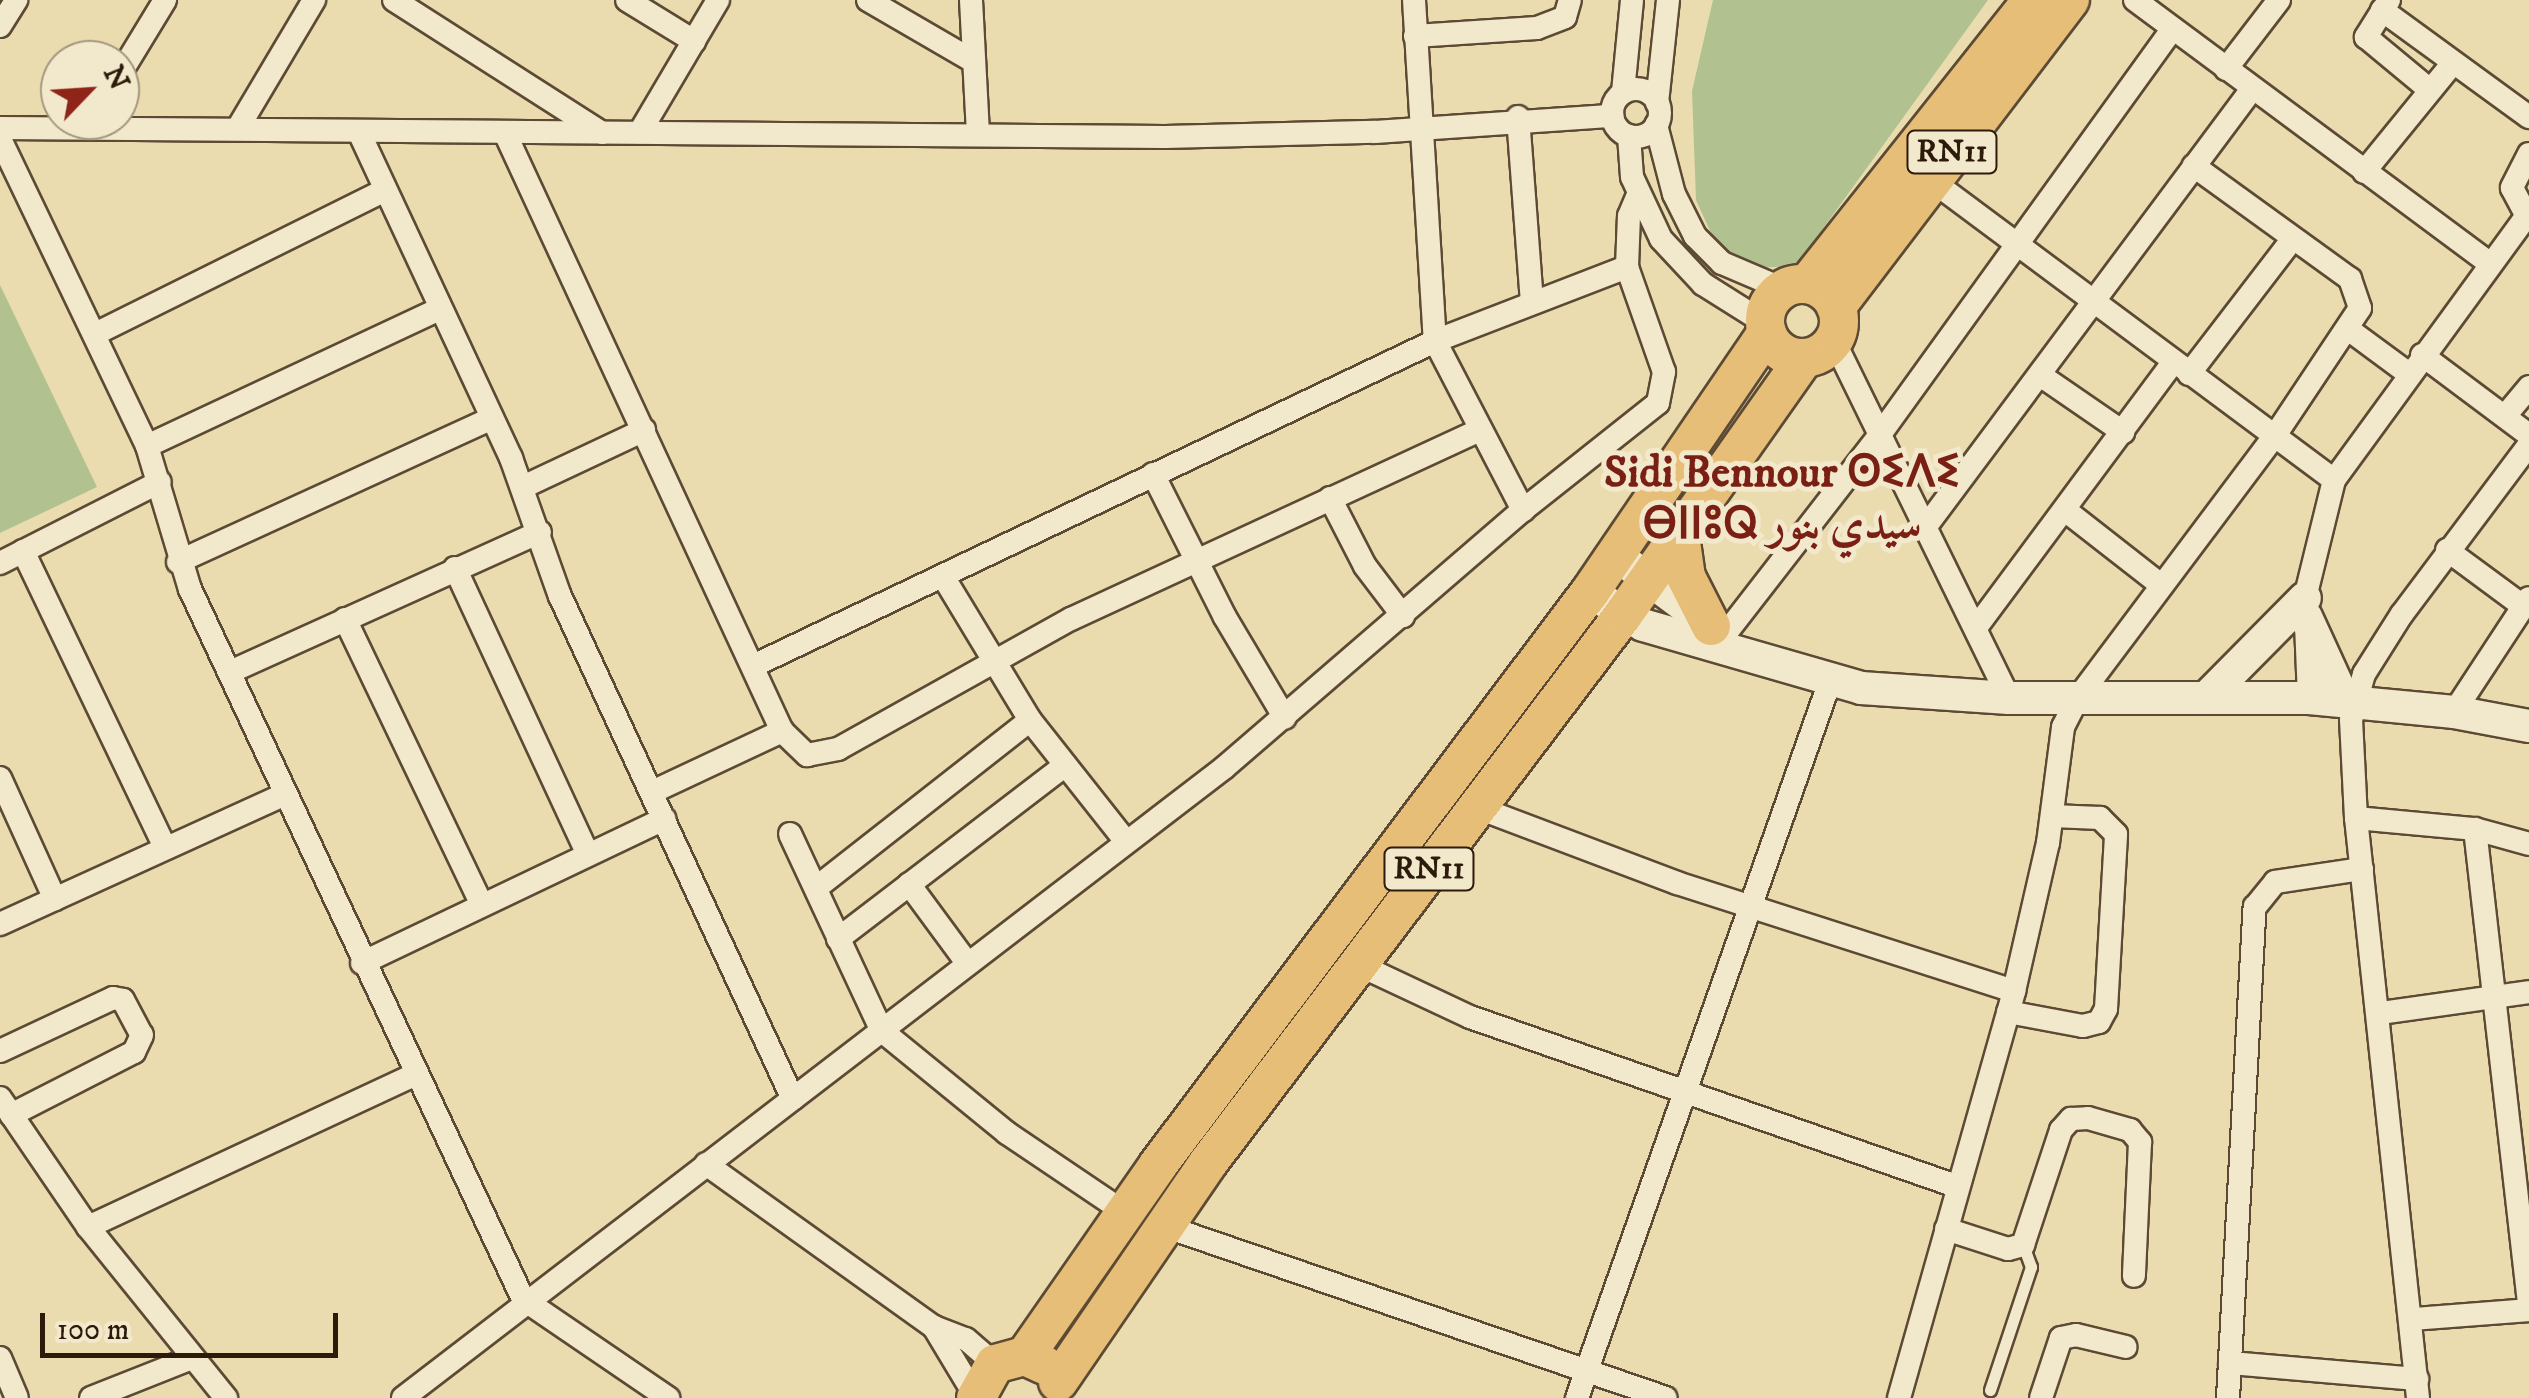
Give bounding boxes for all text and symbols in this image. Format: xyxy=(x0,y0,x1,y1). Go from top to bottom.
north arrow xyxy=(40,40,140,140)
text: N xyxy=(95,60,137,96)
road number: RN11 xyxy=(1904,125,2000,179)
district label: Sidi Bennour ⵙⵉⴷⵉ ⴱⵏⵏⵓⵕ سيدي بنور xyxy=(1604,447,1960,553)
road number: RN11 xyxy=(1382,842,1476,896)
scale bar xyxy=(45,1293,342,1355)
text: 100 m xyxy=(57,1312,129,1349)

